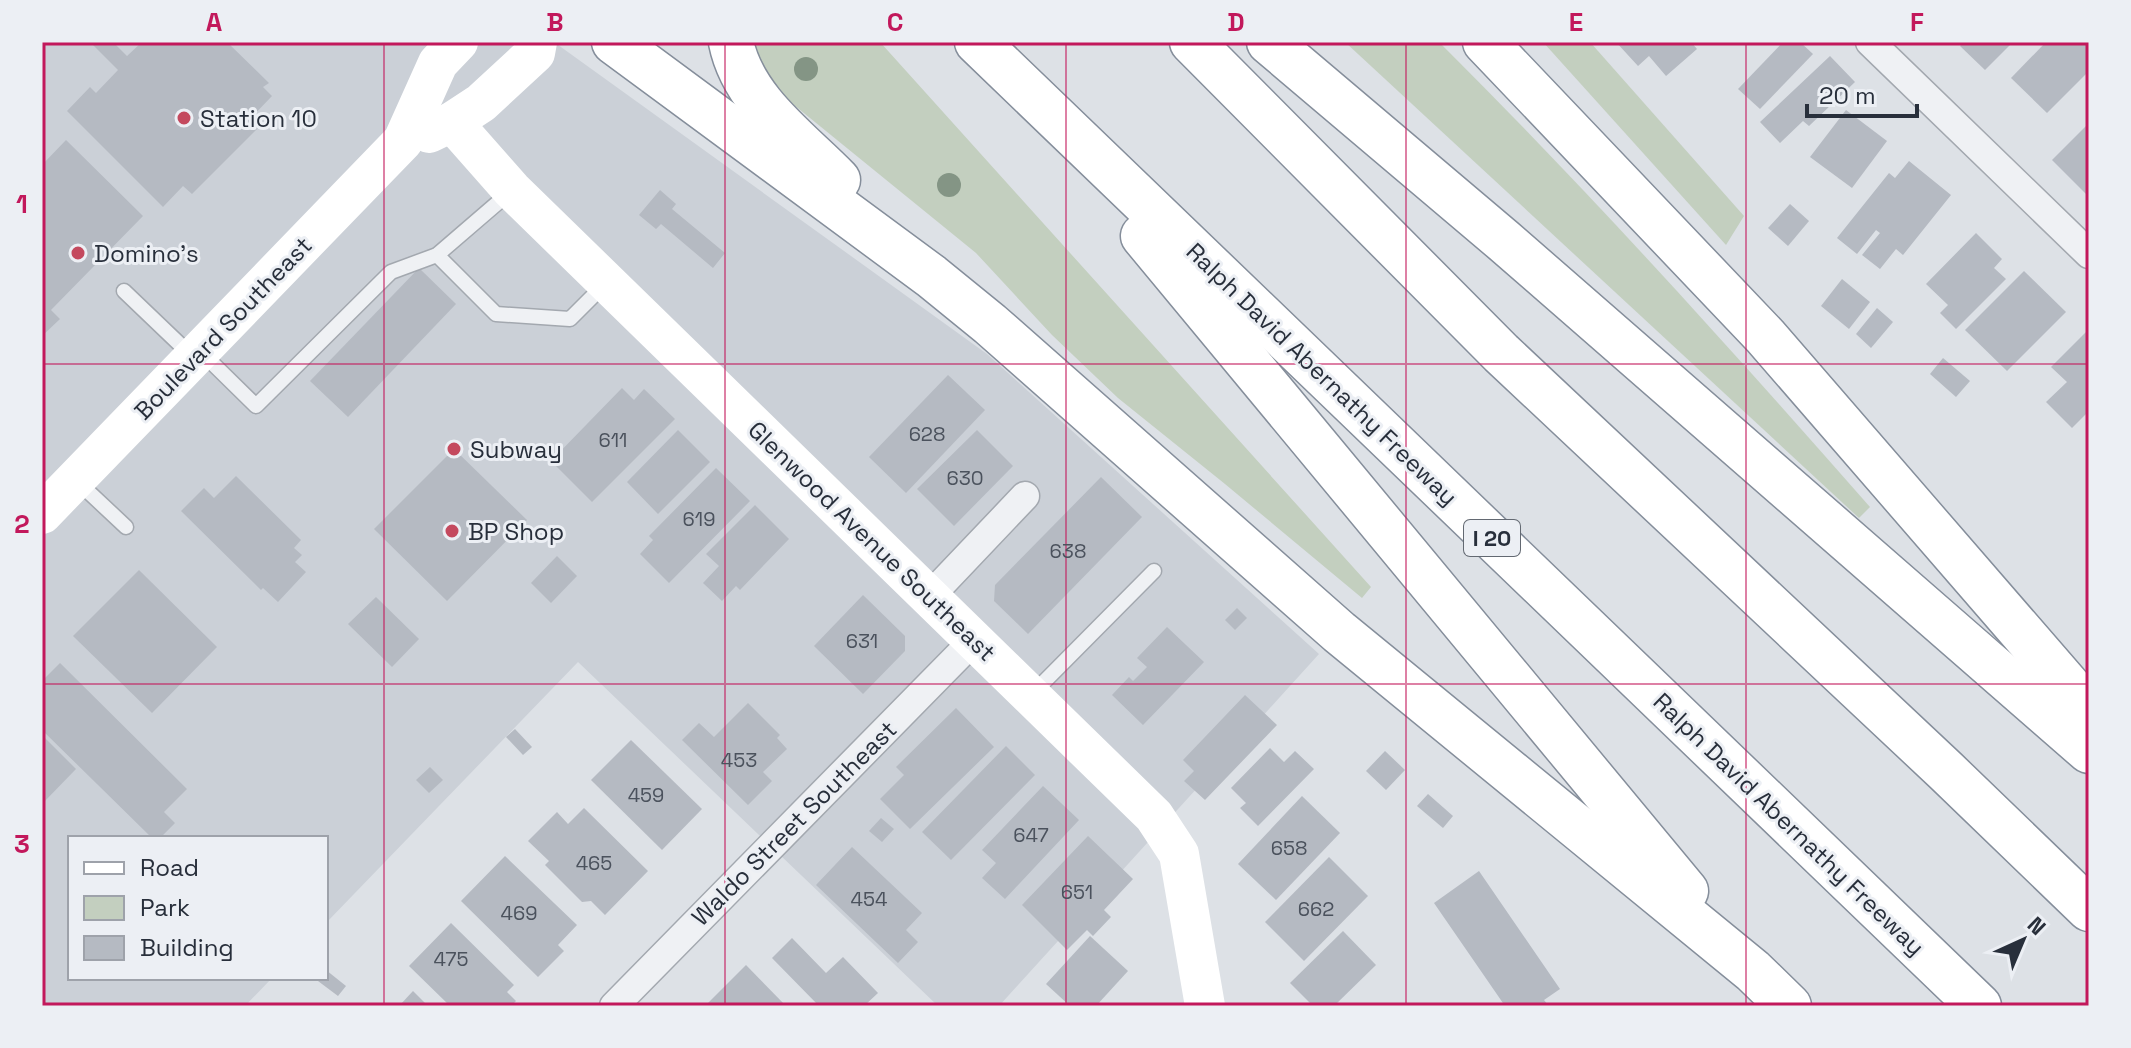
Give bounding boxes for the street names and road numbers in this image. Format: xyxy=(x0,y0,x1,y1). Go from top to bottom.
street label: Boulevard Southeast xyxy=(127,230,319,426)
street label: Ralph David Abernathy Freeway xyxy=(1180,236,1464,512)
street label: Glenwood Avenue Southeast xyxy=(742,414,1002,668)
road number: I 20 xyxy=(1464,520,1520,556)
street label: Ralph David Abernathy Freeway xyxy=(1647,686,1931,962)
street label: Waldo Street Southeast xyxy=(685,714,903,932)

